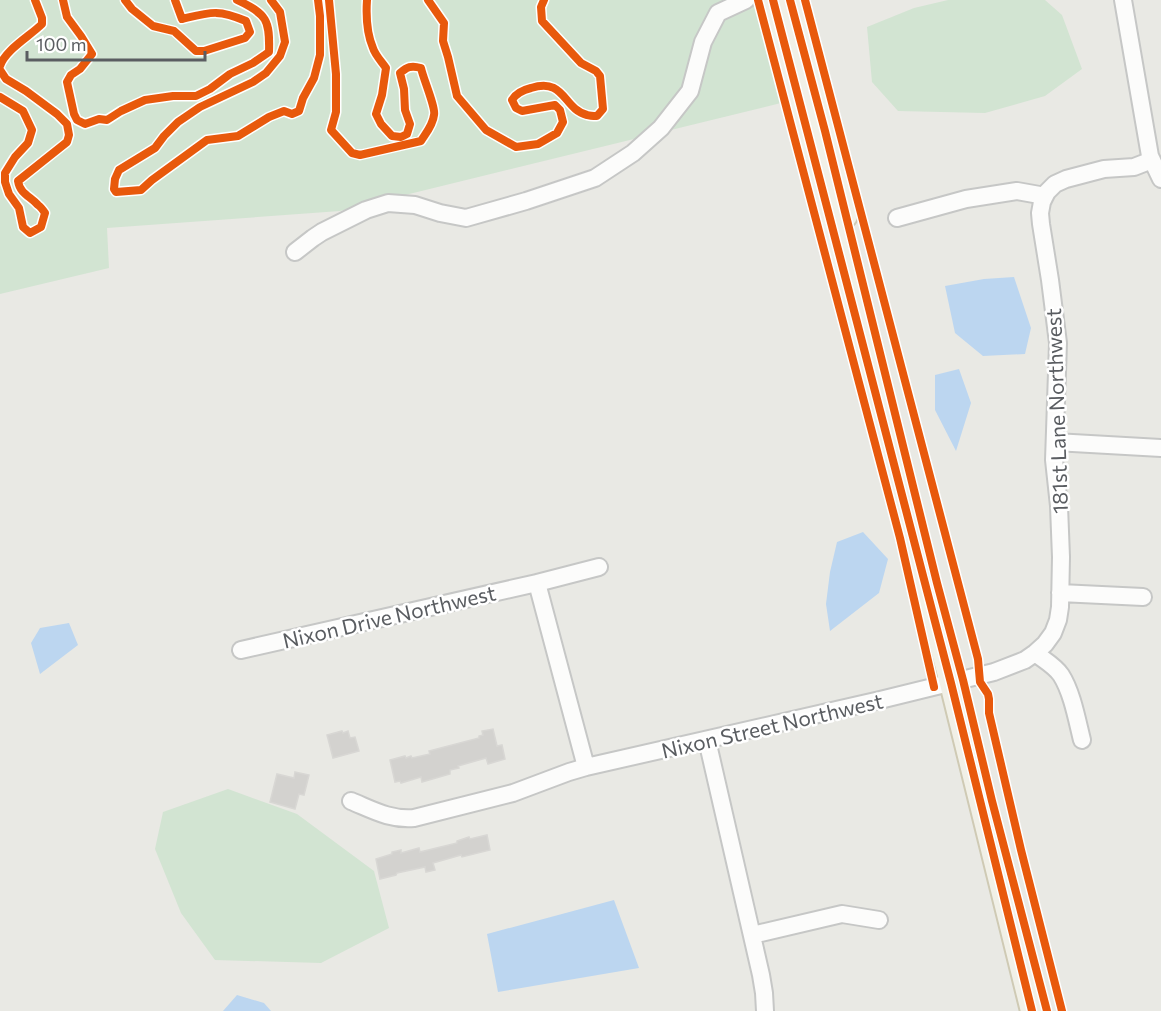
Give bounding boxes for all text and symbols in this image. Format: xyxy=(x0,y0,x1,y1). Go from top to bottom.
scale bar xyxy=(27,24,206,62)
text: 100 m xyxy=(36,33,86,55)
street label: 181st Lane Northwest xyxy=(1040,308,1072,514)
street label: Nixon Drive Northwest xyxy=(280,579,498,653)
street label: Nixon Street Northwest xyxy=(659,687,885,763)

